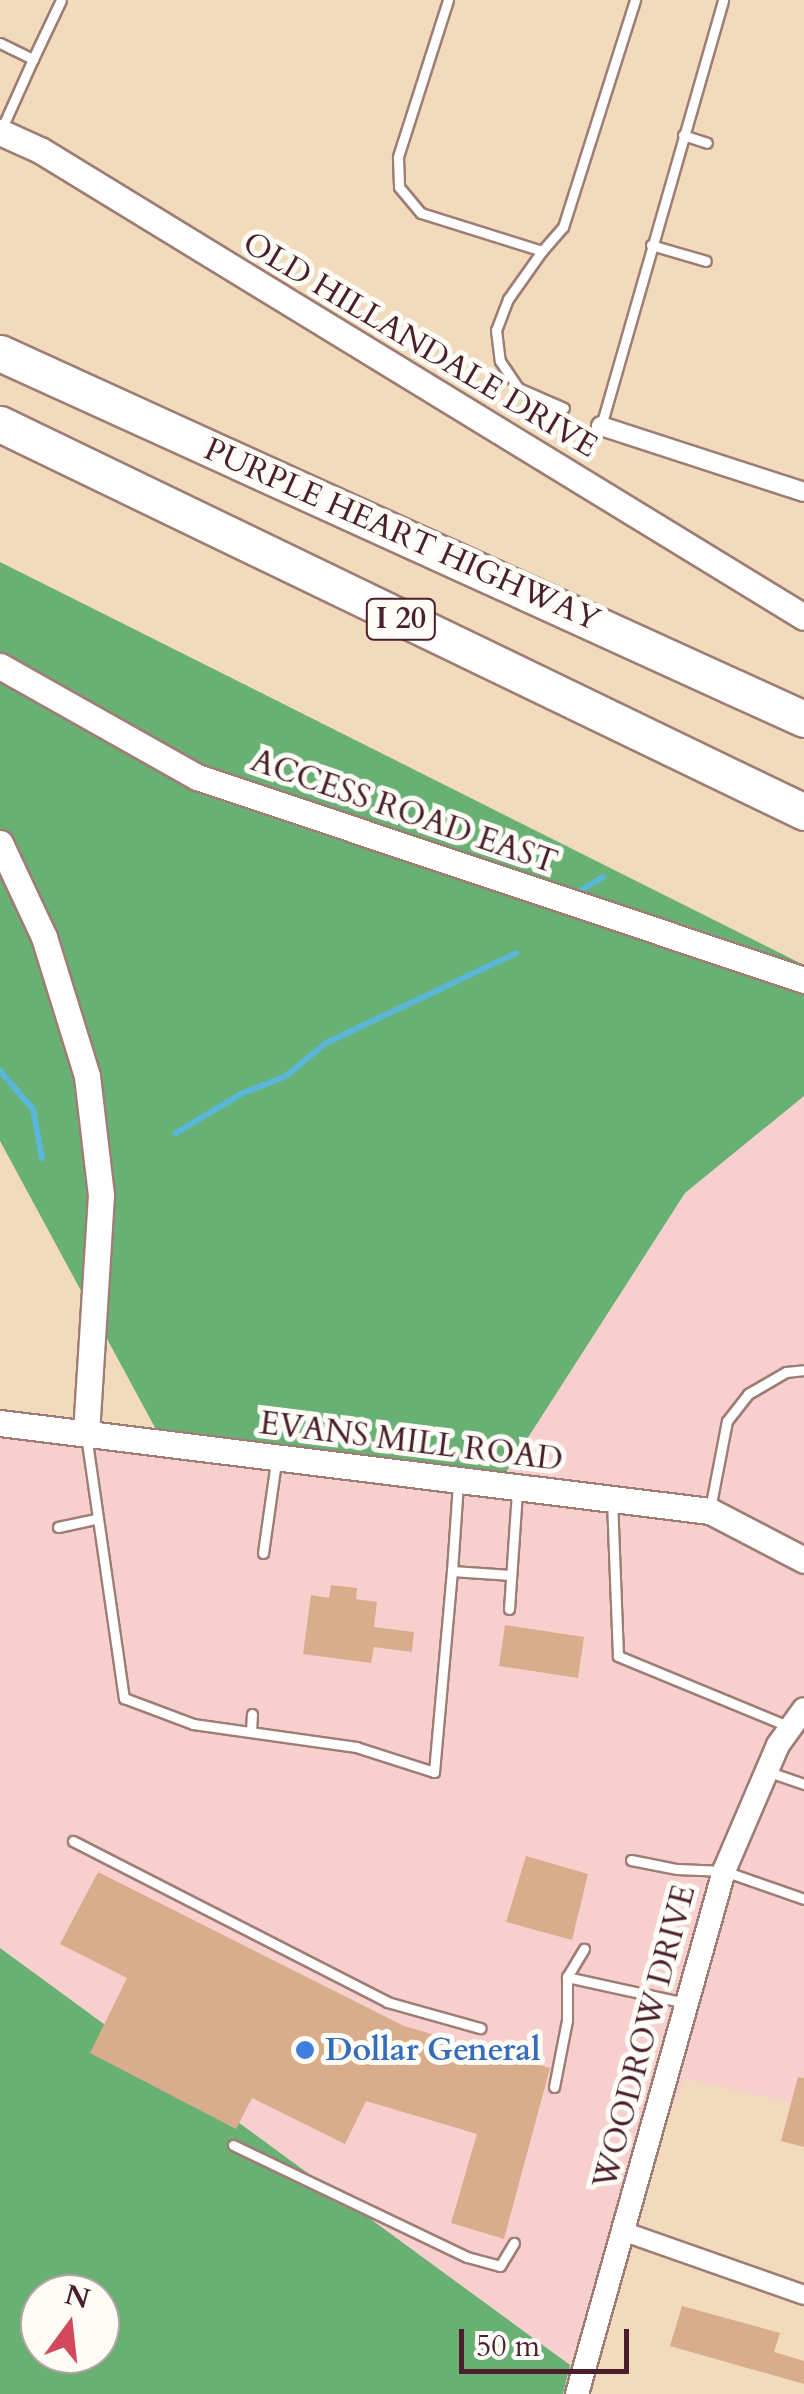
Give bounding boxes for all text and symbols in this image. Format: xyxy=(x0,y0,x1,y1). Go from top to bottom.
street label: OLD HILLANDALE DRIVE xyxy=(236,224,604,466)
street label: PURPLE HEART HIGHWAY xyxy=(198,430,606,640)
road number: I 20 xyxy=(364,594,438,644)
street label: ACCESS ROAD EAST xyxy=(246,742,562,882)
street label: EVANS MILL ROAD xyxy=(257,1404,565,1480)
street label: WOODROW DRIVE xyxy=(586,1881,704,2193)
place label: Dollar General xyxy=(325,2031,540,2069)
marker: Dollar General xyxy=(294,2039,316,2061)
north arrow xyxy=(20,2274,120,2374)
text: N xyxy=(61,2275,94,2318)
scale bar xyxy=(464,2309,634,2371)
text: 50 m xyxy=(476,2326,540,2367)

